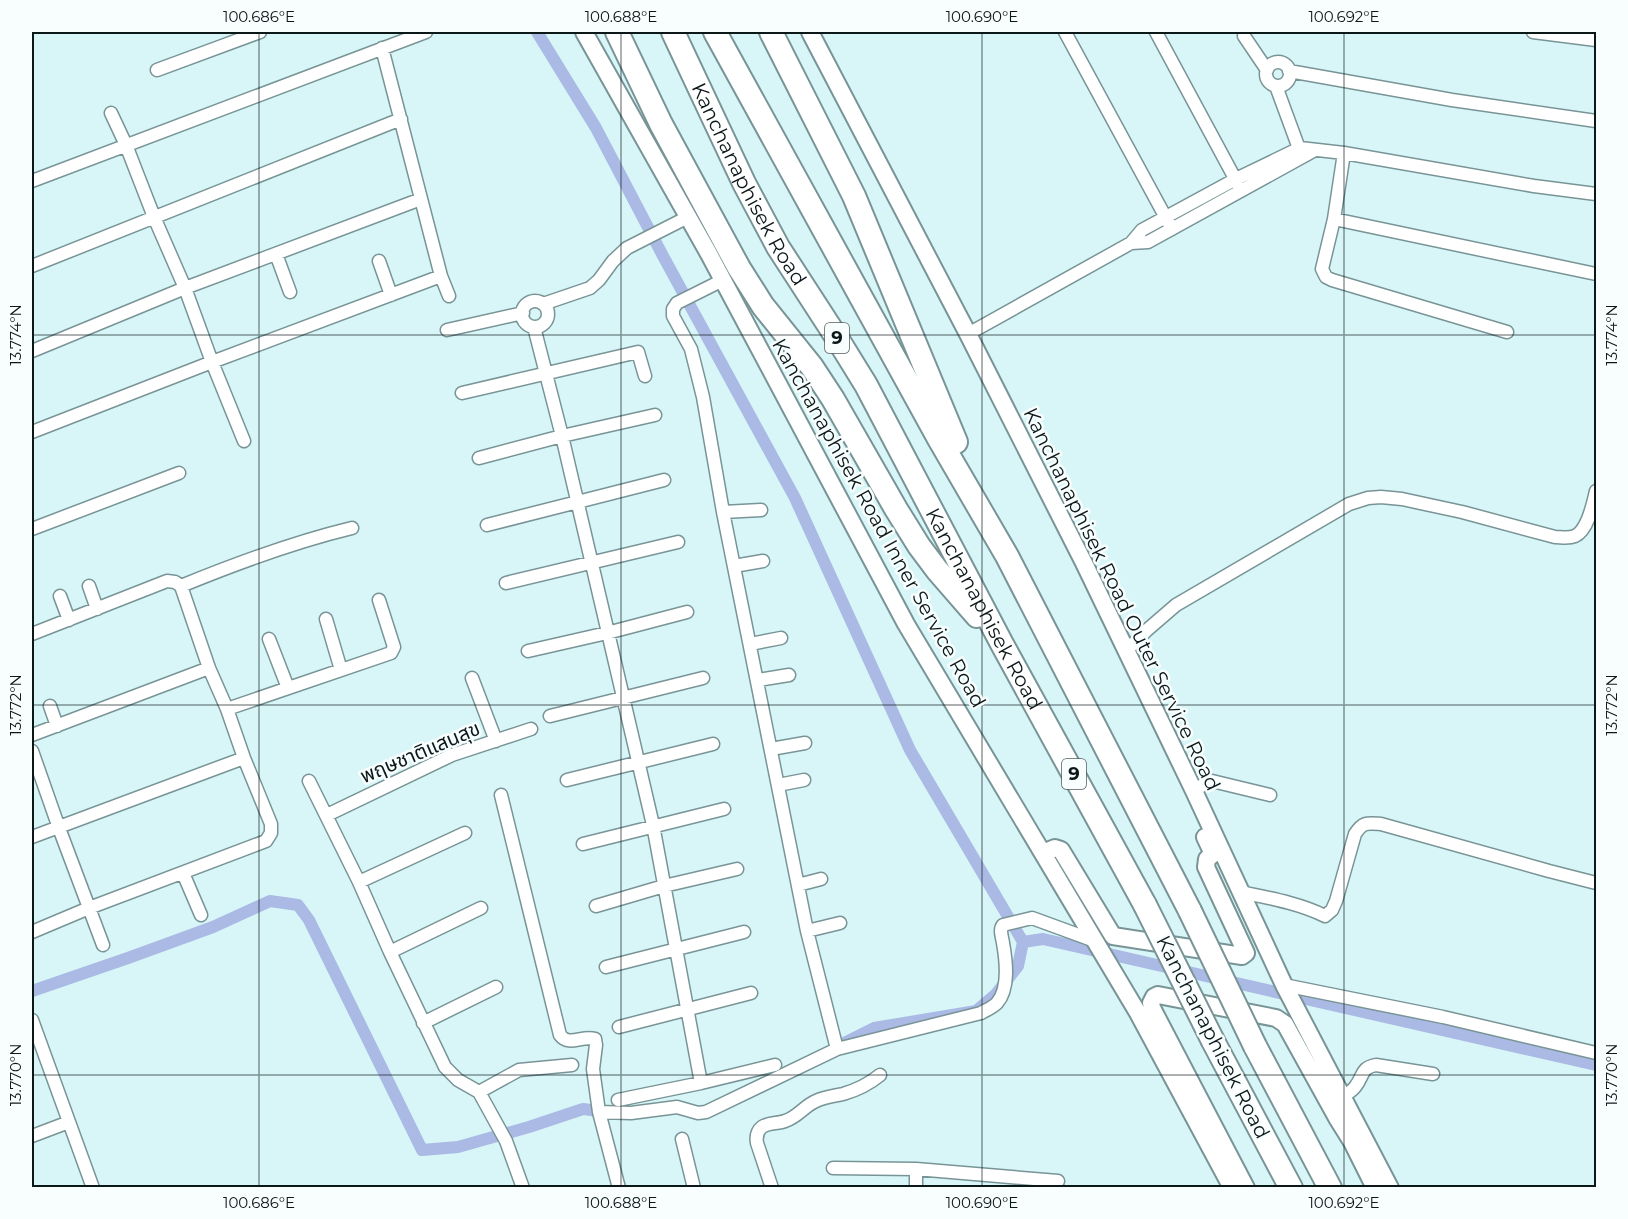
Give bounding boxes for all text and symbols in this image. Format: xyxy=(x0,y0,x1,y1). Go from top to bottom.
text: 100.686°E xyxy=(223,7,295,26)
text: 100.688°E xyxy=(585,7,657,26)
text: 100.690°E xyxy=(946,7,1018,26)
text: 100.692°E xyxy=(1308,7,1380,26)
street label: Kanchanaphisek Road xyxy=(687,79,812,290)
text: 13.774°N xyxy=(6,304,25,366)
text: 13.774°N xyxy=(1602,304,1621,366)
road number: 9 xyxy=(825,323,849,353)
street label: Kanchanaphisek Road Inner Service Road xyxy=(767,334,991,712)
street label: Kanchanaphisek Road Outer Service Road xyxy=(1019,404,1225,794)
street label: Kanchanaphisek Road xyxy=(921,503,1047,713)
text: 13.772°N xyxy=(6,674,25,736)
text: 13.772°N xyxy=(1602,674,1621,736)
street label: พฤษชาติแสนสุข xyxy=(356,716,484,788)
road number: 9 xyxy=(1062,759,1086,789)
street label: Kanchanaphisek Road xyxy=(1151,931,1275,1143)
text: 13.770°N xyxy=(6,1044,25,1106)
text: 13.770°N xyxy=(1602,1044,1621,1106)
text: 100.686°E xyxy=(223,1193,295,1212)
text: 100.688°E xyxy=(585,1193,657,1212)
text: 100.690°E xyxy=(946,1193,1018,1212)
text: 100.692°E xyxy=(1308,1193,1380,1212)

